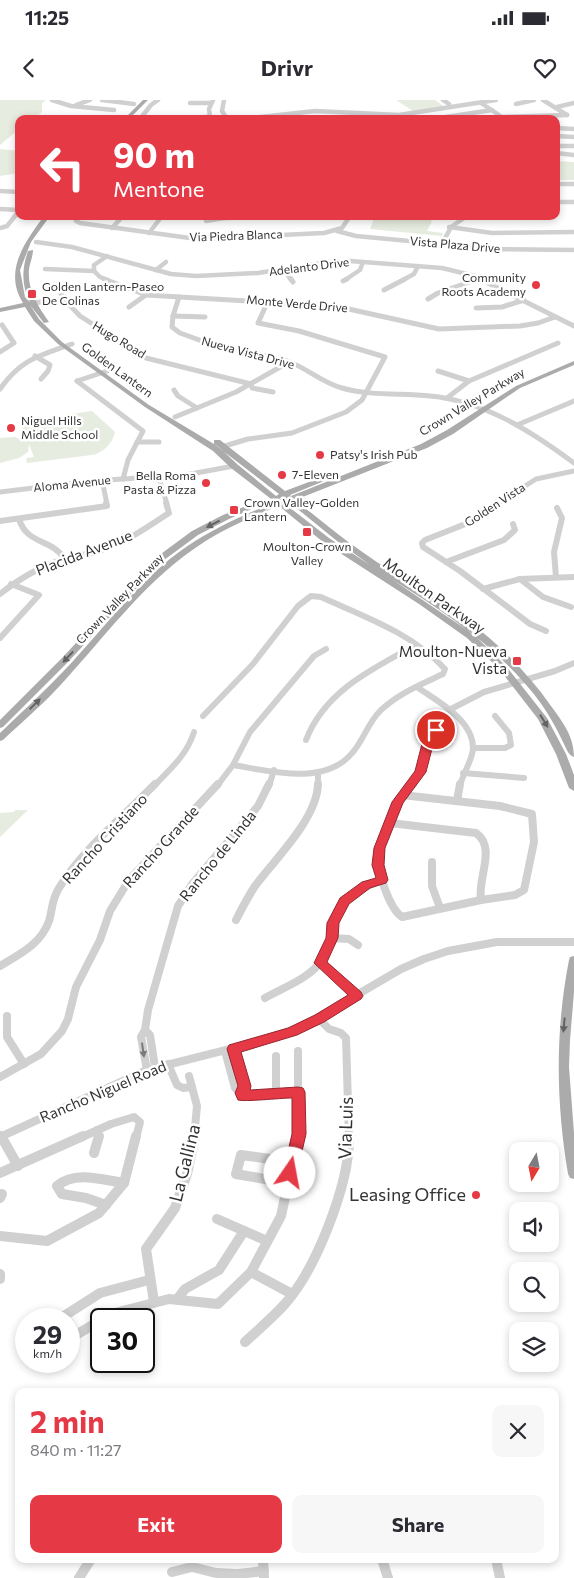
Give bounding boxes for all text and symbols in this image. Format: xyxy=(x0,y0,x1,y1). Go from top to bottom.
text: 11:25 xyxy=(25,6,69,29)
icon: back xyxy=(15,54,43,82)
text: Drivr xyxy=(261,54,313,81)
icon: heart xyxy=(531,54,559,82)
text: 90 m xyxy=(113,132,195,175)
icon: left xyxy=(30,135,95,200)
text: Mentone xyxy=(113,175,204,202)
street label: Via Piedra Blanca xyxy=(189,226,283,244)
street label: Vista Plaza Drive xyxy=(409,233,501,255)
street label: Adelanto Drive xyxy=(268,254,350,278)
place label: Community Roots Academy xyxy=(441,270,526,298)
place label: Golden Lantern-Paseo De Colinas xyxy=(42,279,164,307)
marker: Community Roots Academy xyxy=(530,279,542,291)
marker: Golden Lantern-Paseo De Colinas xyxy=(26,288,38,300)
street label: Monte Verde Drive xyxy=(246,292,348,314)
street label: Hugo Road xyxy=(90,318,149,361)
street label: Nueva Vista Drive xyxy=(200,333,296,371)
street label: Golden Lantern xyxy=(79,339,156,400)
street label: Crown Valley Parkway xyxy=(416,364,527,438)
place label: Niguel Hills Middle School xyxy=(21,413,98,441)
marker: Niguel Hills Middle School xyxy=(5,422,17,434)
place label: Patsy's Irish Pub xyxy=(330,447,418,461)
marker: Patsy's Irish Pub xyxy=(314,449,326,461)
place label: 7-Eleven xyxy=(292,467,339,481)
place label: Bella Roma Pasta & Pizza xyxy=(123,468,196,496)
marker: 7-Eleven xyxy=(276,469,288,481)
street label: Aloma Avenue xyxy=(33,472,111,494)
marker: Bella Roma Pasta & Pizza xyxy=(200,477,212,489)
street label: Golden Vista xyxy=(462,479,527,529)
place label: Crown Valley-Golden Lantern xyxy=(244,495,359,523)
marker: Crown Valley-Golden Lantern xyxy=(228,504,240,516)
one-way arrow xyxy=(205,520,220,528)
street label: Placida Avenue xyxy=(33,525,134,579)
marker: Moulton-Crown Valley xyxy=(301,526,313,538)
place label: Moulton-Crown Valley xyxy=(263,539,351,567)
street label: Crown Valley Parkway xyxy=(73,550,166,646)
street label: Moulton Parkway xyxy=(380,553,489,637)
place label: Moulton-Nueva Vista xyxy=(399,642,507,677)
one-way arrow xyxy=(62,650,74,662)
marker: Moulton-Nueva Vista xyxy=(511,655,523,667)
one-way arrow xyxy=(29,699,41,711)
pin xyxy=(415,709,457,751)
one-way arrow xyxy=(539,714,548,727)
icon: arrive xyxy=(422,716,450,744)
street label: Rancho Cristiano xyxy=(58,790,151,887)
street label: Rancho Grande xyxy=(119,802,202,891)
street label: Rancho de Linda xyxy=(175,806,259,904)
one-way arrow xyxy=(559,1017,567,1033)
one-way arrow xyxy=(139,1042,147,1058)
street label: Rancho Niguel Road xyxy=(37,1056,169,1126)
street label: Via Luis xyxy=(333,1096,357,1160)
street label: La Gallina xyxy=(164,1122,204,1204)
north arrow xyxy=(509,1142,559,1192)
map controls xyxy=(509,1142,559,1372)
position arrow xyxy=(263,1146,315,1198)
place label: Leasing Office xyxy=(349,1183,466,1205)
marker: Leasing Office xyxy=(470,1189,482,1201)
button: sound xyxy=(509,1202,559,1252)
button: search xyxy=(509,1262,559,1312)
speed limit sign: 30 xyxy=(90,1308,155,1373)
text: 29 xyxy=(33,1319,62,1349)
button: layers xyxy=(509,1322,559,1372)
text: km/h xyxy=(33,1346,62,1360)
text: 2 min xyxy=(30,1402,105,1439)
button: close xyxy=(492,1405,544,1457)
text: 840 m · 11:27 xyxy=(30,1440,121,1459)
button: Exit xyxy=(30,1495,282,1553)
button: Share xyxy=(292,1495,544,1553)

